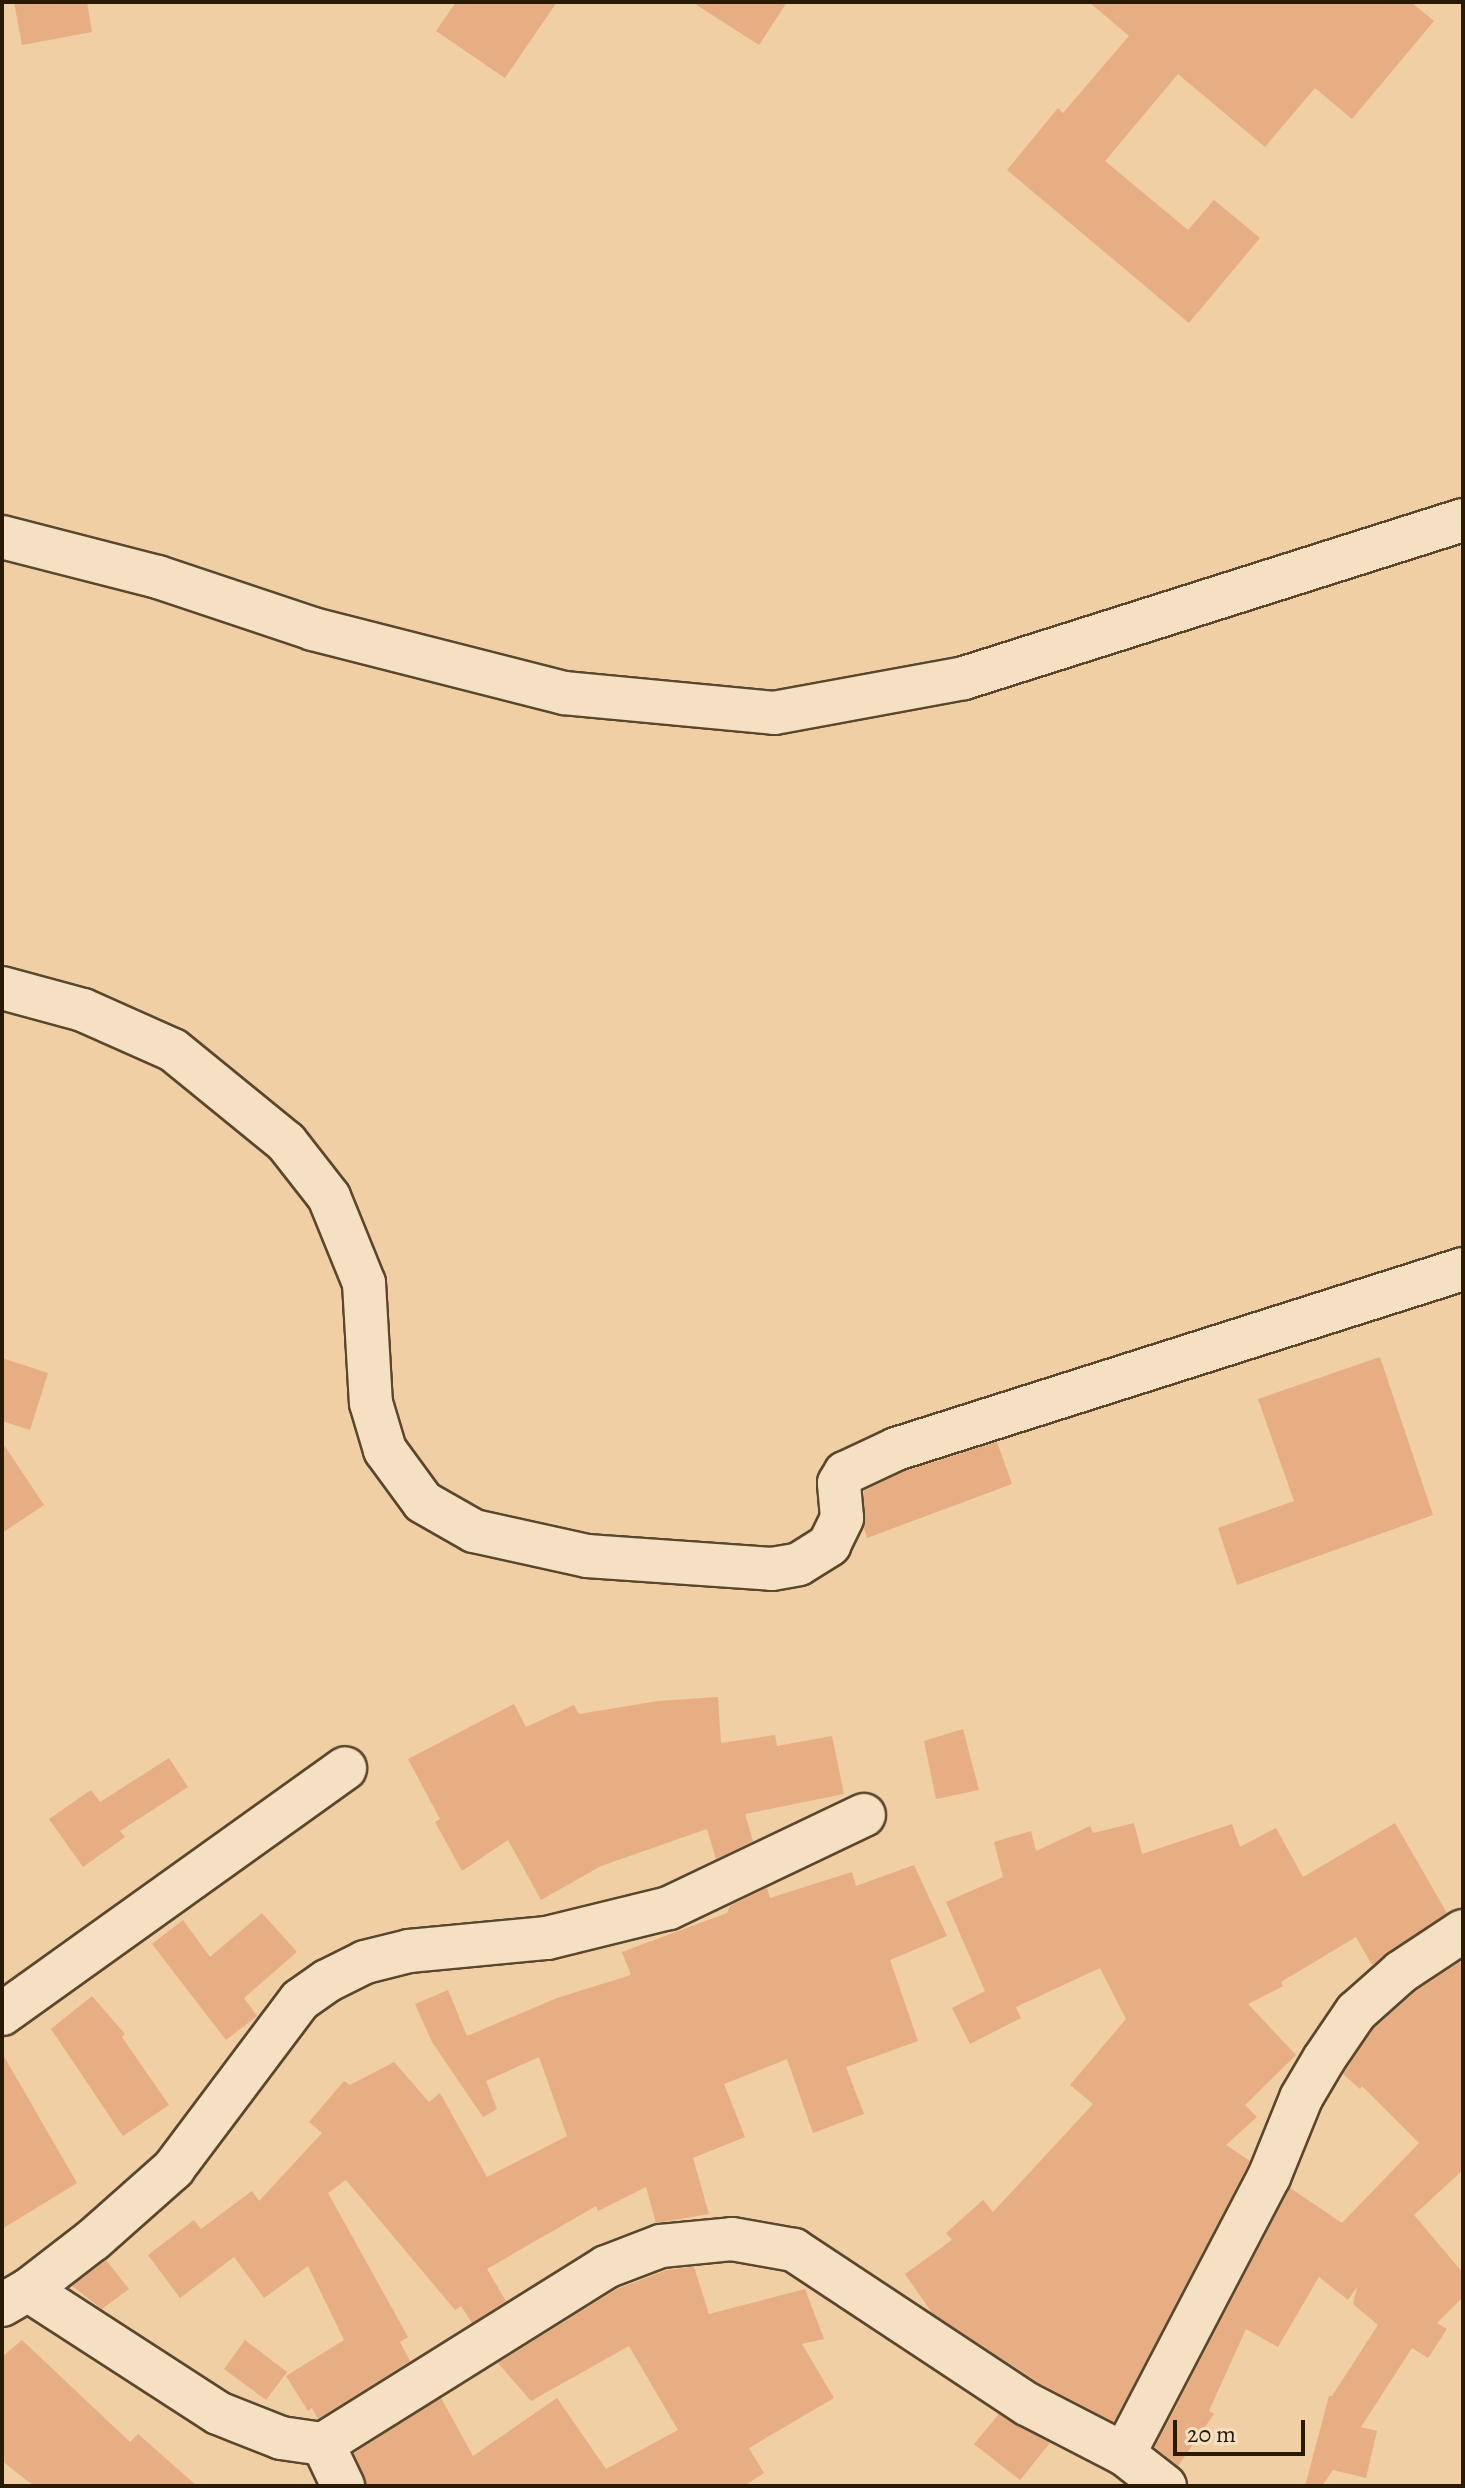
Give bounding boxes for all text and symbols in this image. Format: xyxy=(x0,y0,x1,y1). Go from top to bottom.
scale bar xyxy=(1177,2404,1309,2454)
text: 20 m xyxy=(1187,2418,1236,2450)

